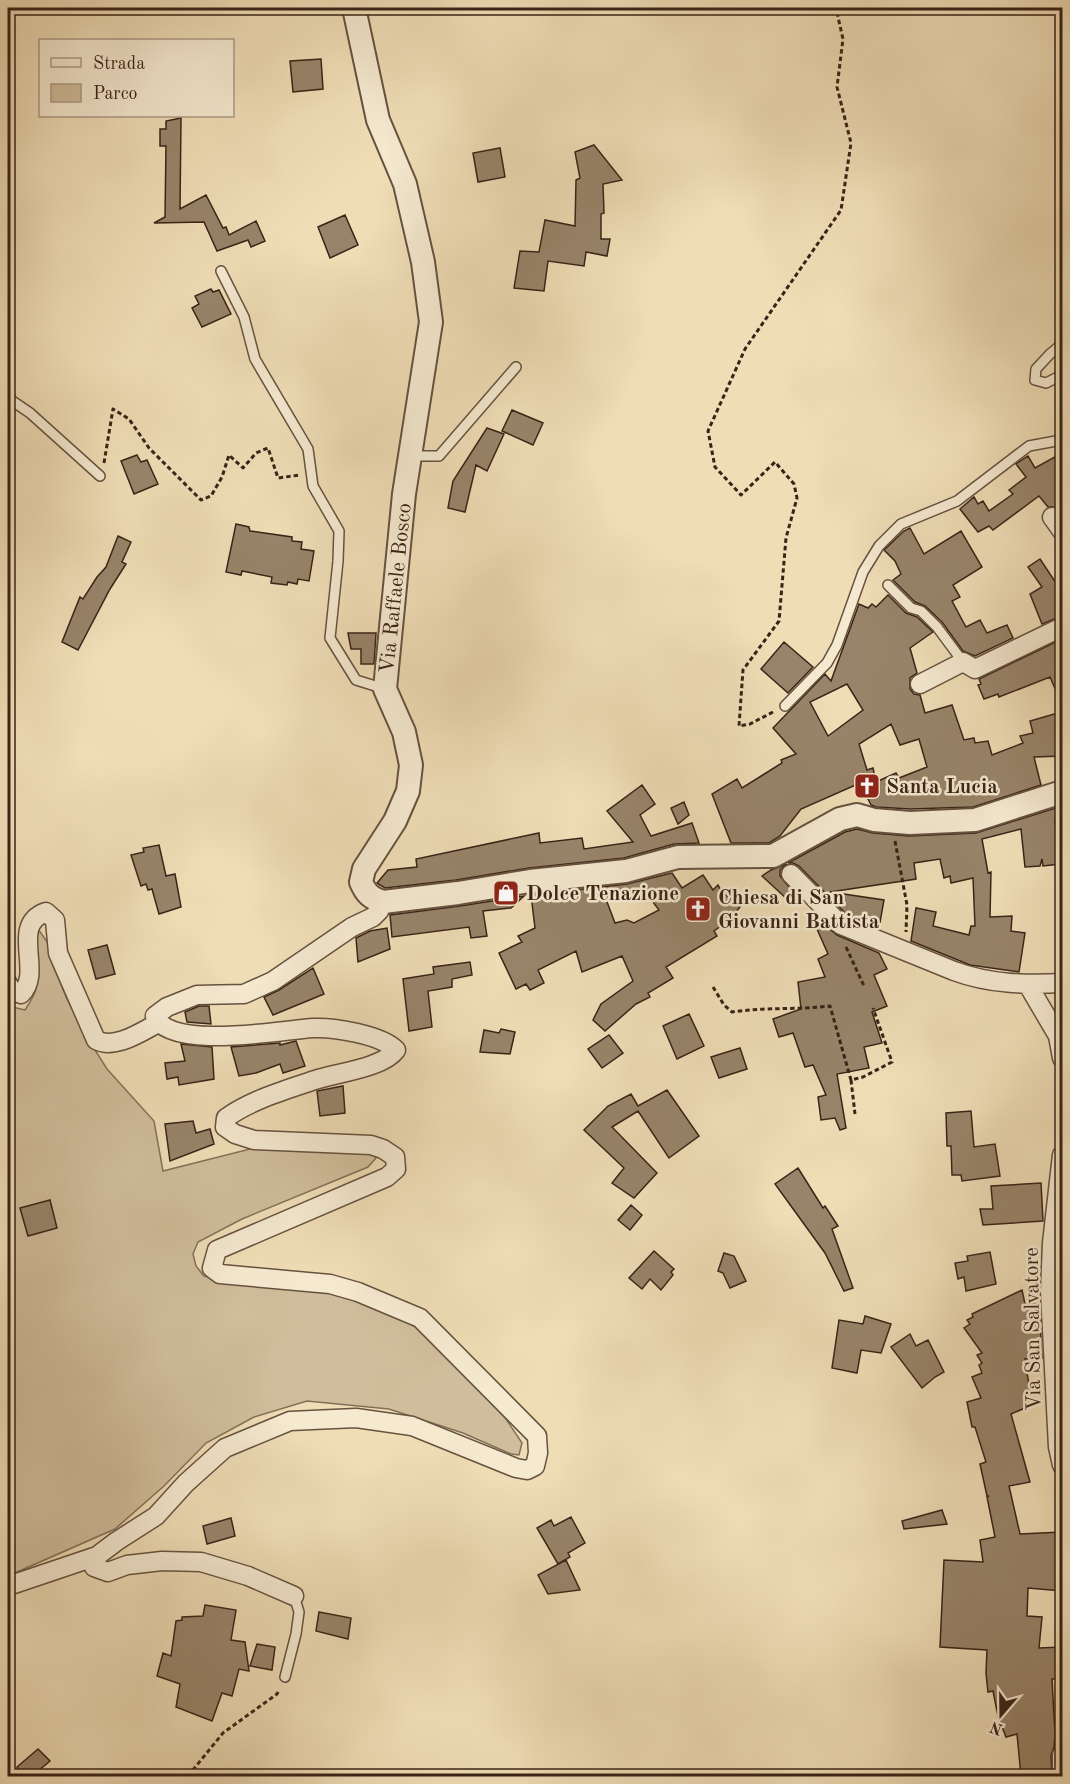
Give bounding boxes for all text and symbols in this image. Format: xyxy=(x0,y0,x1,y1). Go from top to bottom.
legend xyxy=(39,39,234,117)
text: Strada xyxy=(93,55,145,73)
text: Parco xyxy=(93,85,138,103)
street label: Via Raffaele Bosco xyxy=(377,502,416,674)
church icon: Santa Lucia xyxy=(852,771,882,801)
place label: Santa Lucia xyxy=(886,777,998,798)
shop icon: Dolce Tenazione xyxy=(491,878,521,908)
place label: Dolce Tenazione xyxy=(526,884,679,905)
place label: Chiesa di San Giovanni Battista xyxy=(718,888,880,933)
church icon: Chiesa di San Giovanni Battista xyxy=(683,894,713,924)
street label: Via San Salvatore xyxy=(1022,1247,1045,1411)
north arrow xyxy=(971,1685,1031,1745)
text: N xyxy=(987,1717,1005,1737)

